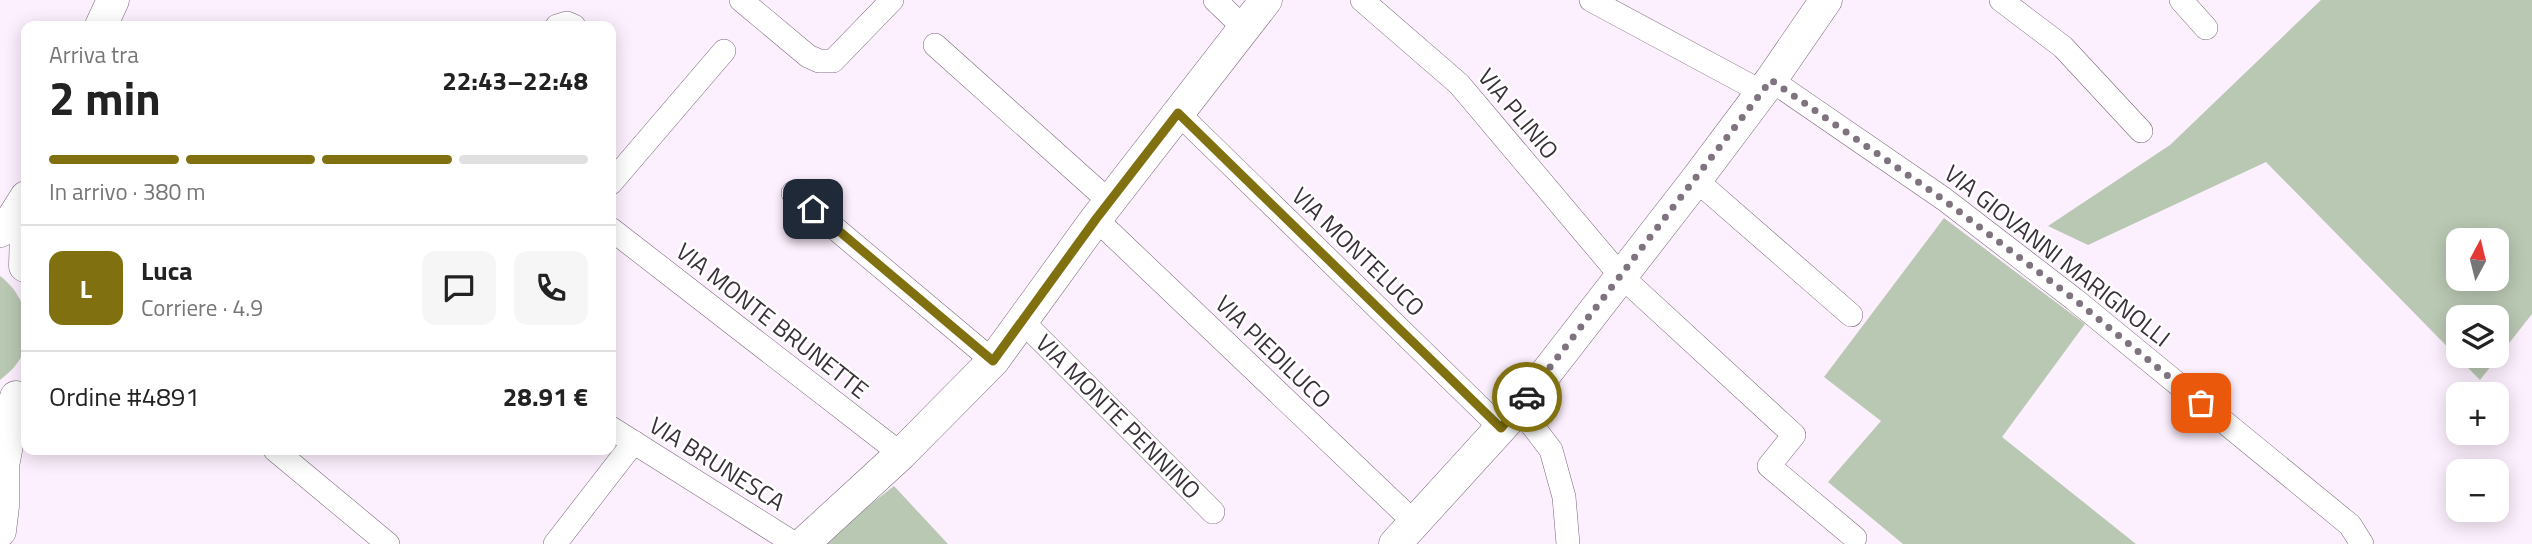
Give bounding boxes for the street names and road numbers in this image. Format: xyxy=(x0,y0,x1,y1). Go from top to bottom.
street label: VIA PLINIO xyxy=(1470,60,1568,167)
street label: VIA GIOVANNI MARIGNOLLI xyxy=(1937,156,2178,355)
street label: VIA MONTELUCO xyxy=(1284,178,1433,324)
street label: VIA MONTE BRUNETTE xyxy=(669,233,877,407)
street label: VIA PIEDILUCO xyxy=(1207,286,1340,416)
street label: VIA MONTE PENNINO xyxy=(1028,326,1209,507)
street label: VIA BRUNESCA xyxy=(643,407,792,519)

